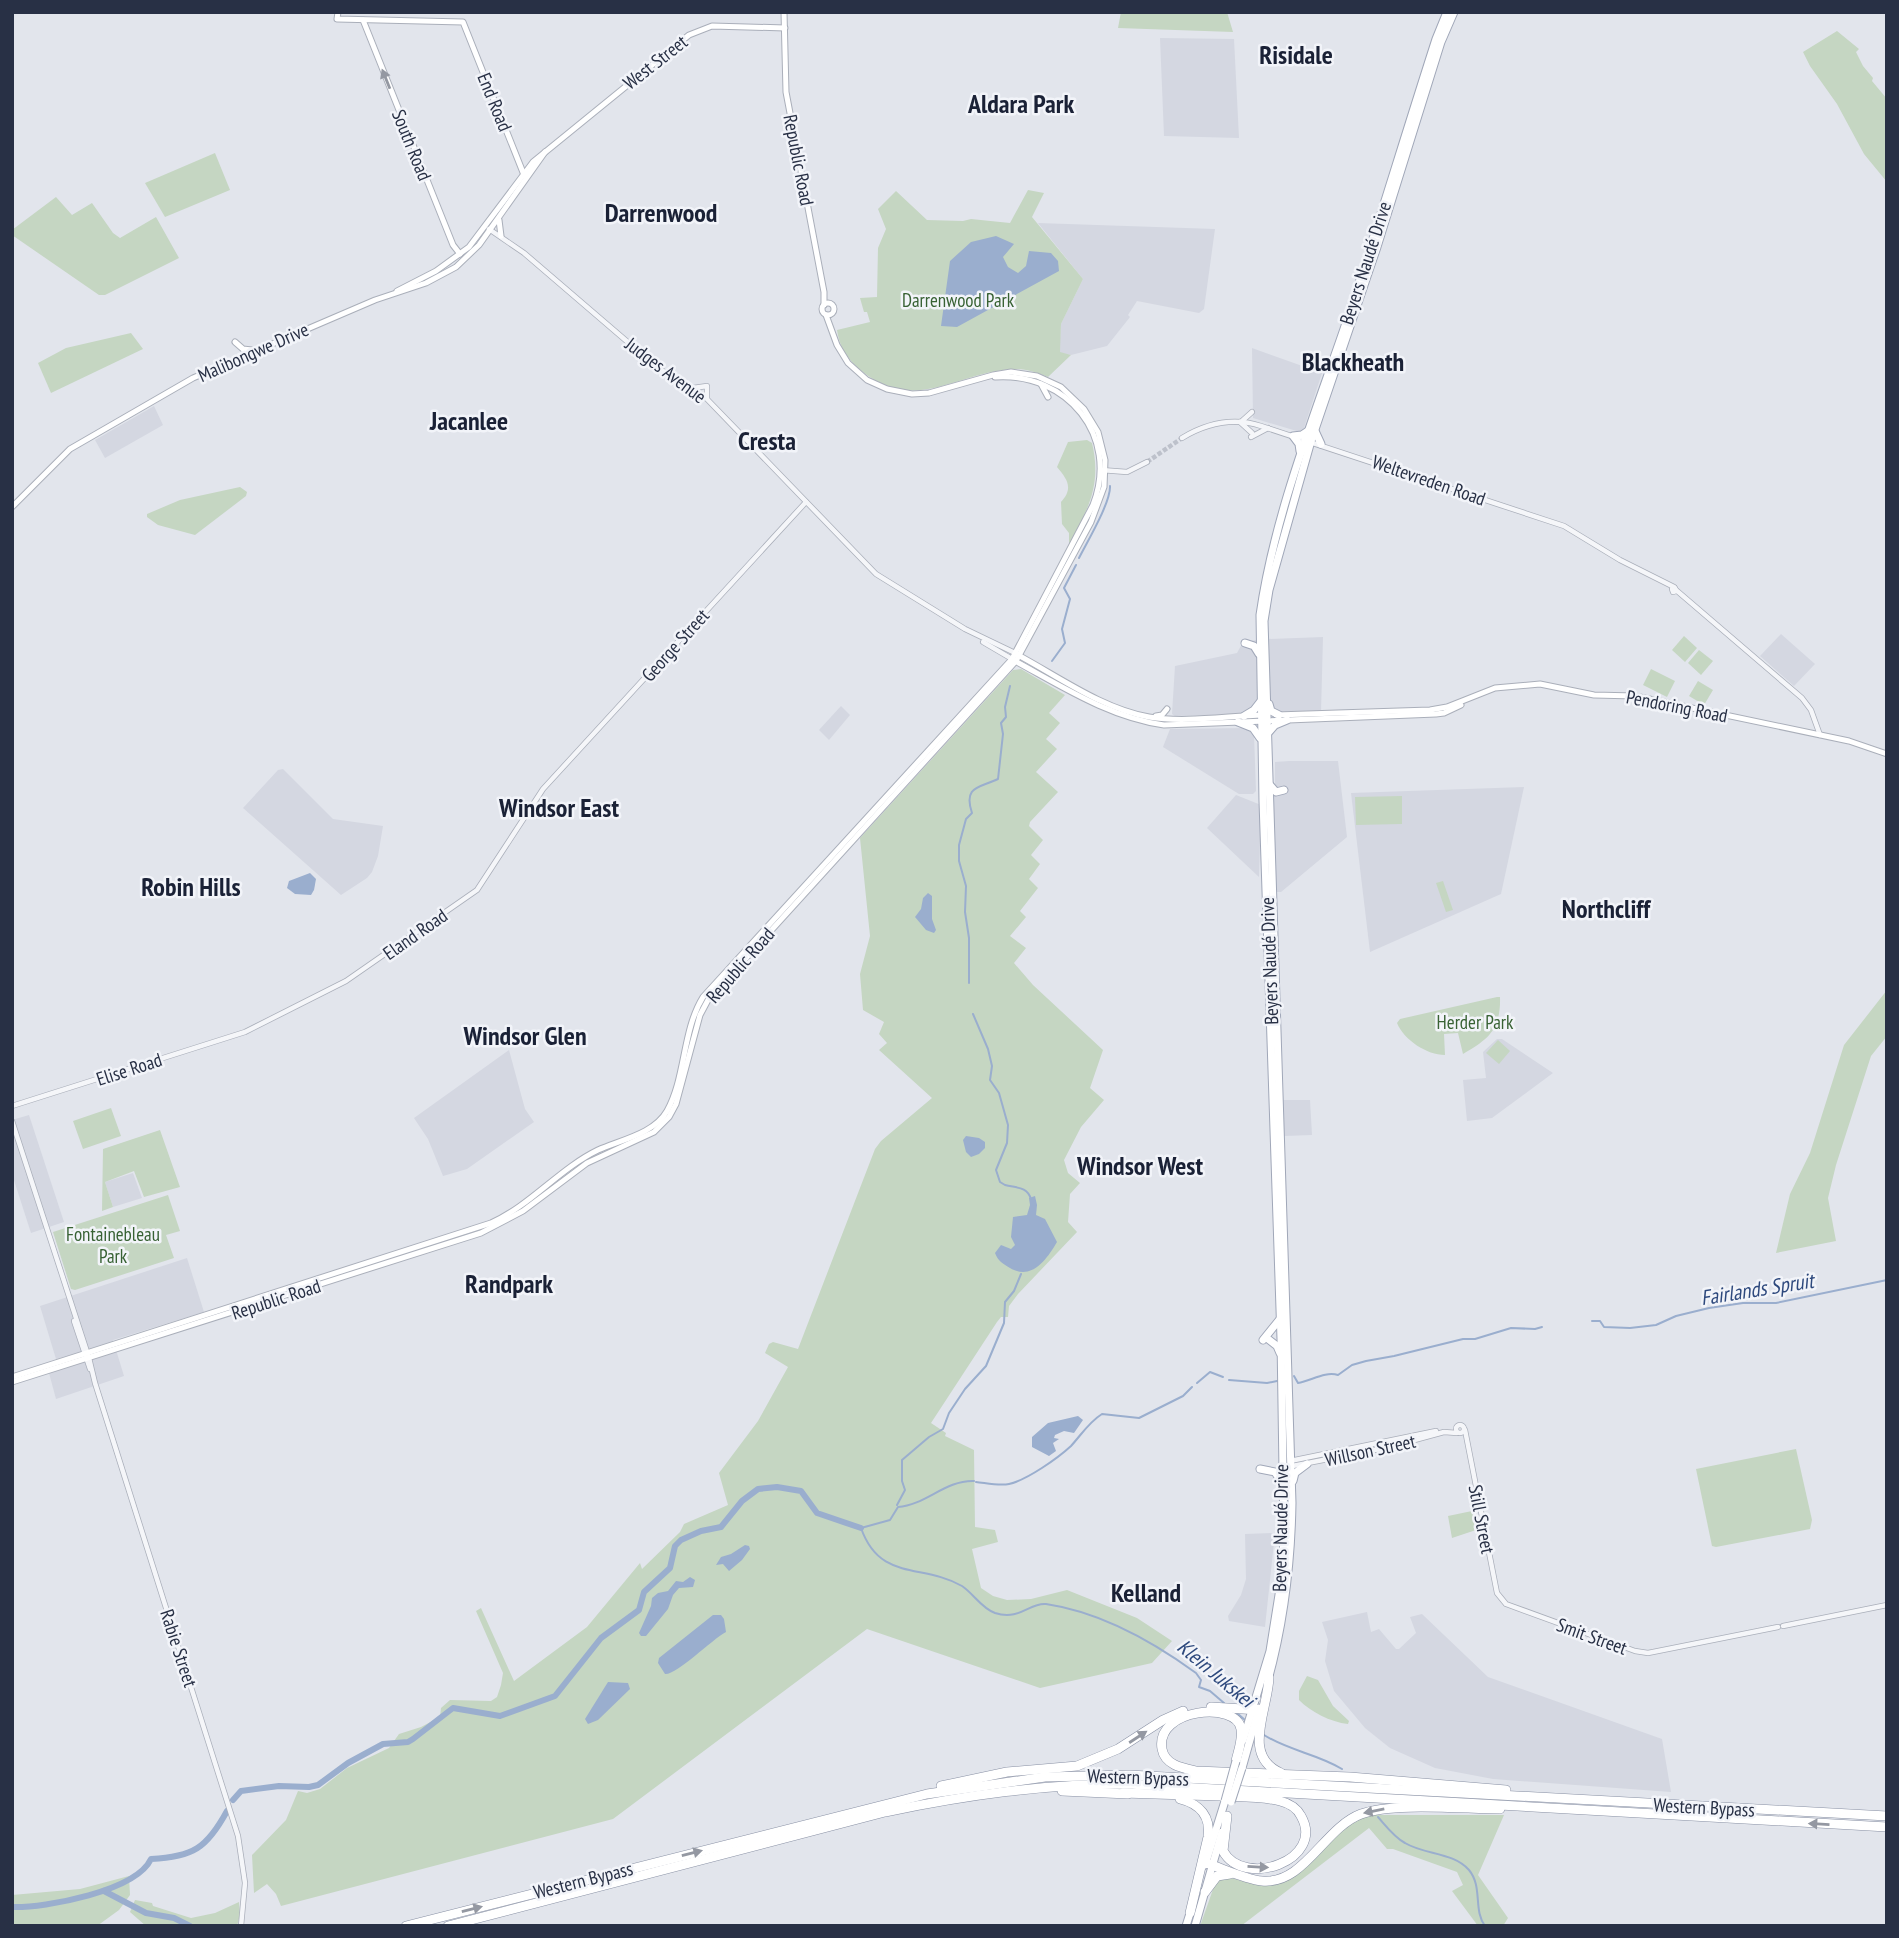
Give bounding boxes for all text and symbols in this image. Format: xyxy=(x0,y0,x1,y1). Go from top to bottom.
street label: West Street xyxy=(618,29,693,95)
district label: Risidale xyxy=(1259,38,1333,71)
one-way arrow xyxy=(380,68,391,89)
street label: End Road xyxy=(472,69,518,135)
district label: Aldara Park xyxy=(967,87,1074,120)
street label: South Road xyxy=(387,106,437,184)
street label: Republic Road xyxy=(778,112,820,208)
district label: Darrenwood xyxy=(605,196,717,229)
street label: Beyers Naudé Drive xyxy=(1334,198,1396,327)
park label: Darrenwood Park xyxy=(902,288,1015,312)
street label: Malibongwe Drive xyxy=(194,317,312,387)
street label: Judges Avenue xyxy=(620,331,711,408)
district label: Blackheath xyxy=(1302,345,1404,378)
district label: Jacanlee xyxy=(429,404,508,437)
district label: Cresta xyxy=(738,424,796,457)
street label: Weltevreden Road xyxy=(1369,449,1489,511)
street label: George Street xyxy=(636,603,715,686)
street label: Pendoring Road xyxy=(1624,684,1730,728)
district label: Windsor East xyxy=(498,791,619,824)
district label: Robin Hills xyxy=(141,870,241,903)
district label: Northcliff xyxy=(1562,892,1652,925)
street label: Beyers Naudé Drive xyxy=(1255,897,1283,1025)
street label: Eland Road xyxy=(378,903,452,965)
street label: Republic Road xyxy=(701,922,779,1008)
park label: Herder Park xyxy=(1437,1010,1514,1034)
district label: Windsor Glen xyxy=(462,1019,587,1052)
street label: Elise Road xyxy=(93,1047,165,1091)
district label: Windsor West xyxy=(1076,1149,1203,1182)
park label: Fontainebleau Park xyxy=(66,1222,160,1268)
water label: Fairlands Spruit xyxy=(1699,1266,1818,1311)
district label: Randpark xyxy=(465,1267,553,1300)
street label: Republic Road xyxy=(228,1273,324,1325)
street label: Willson Street xyxy=(1322,1429,1418,1471)
street label: Beyers Naudé Drive xyxy=(1267,1464,1293,1592)
street label: Still Street xyxy=(1464,1482,1501,1556)
district label: Kelland xyxy=(1111,1576,1181,1609)
street label: Rabie Street xyxy=(155,1606,203,1691)
street label: Smit Street xyxy=(1553,1612,1631,1660)
water label: Klein Jukskei xyxy=(1172,1633,1262,1715)
one-way arrow xyxy=(1128,1730,1147,1743)
street label: Western Bypass xyxy=(1087,1763,1189,1791)
street label: Western Bypass xyxy=(1653,1792,1755,1822)
one-way arrow xyxy=(1363,1806,1385,1817)
one-way arrow xyxy=(1808,1818,1830,1829)
one-way arrow xyxy=(681,1847,703,1858)
street label: Western Bypass xyxy=(531,1856,635,1904)
one-way arrow xyxy=(1247,1862,1269,1873)
one-way arrow xyxy=(461,1903,483,1914)

